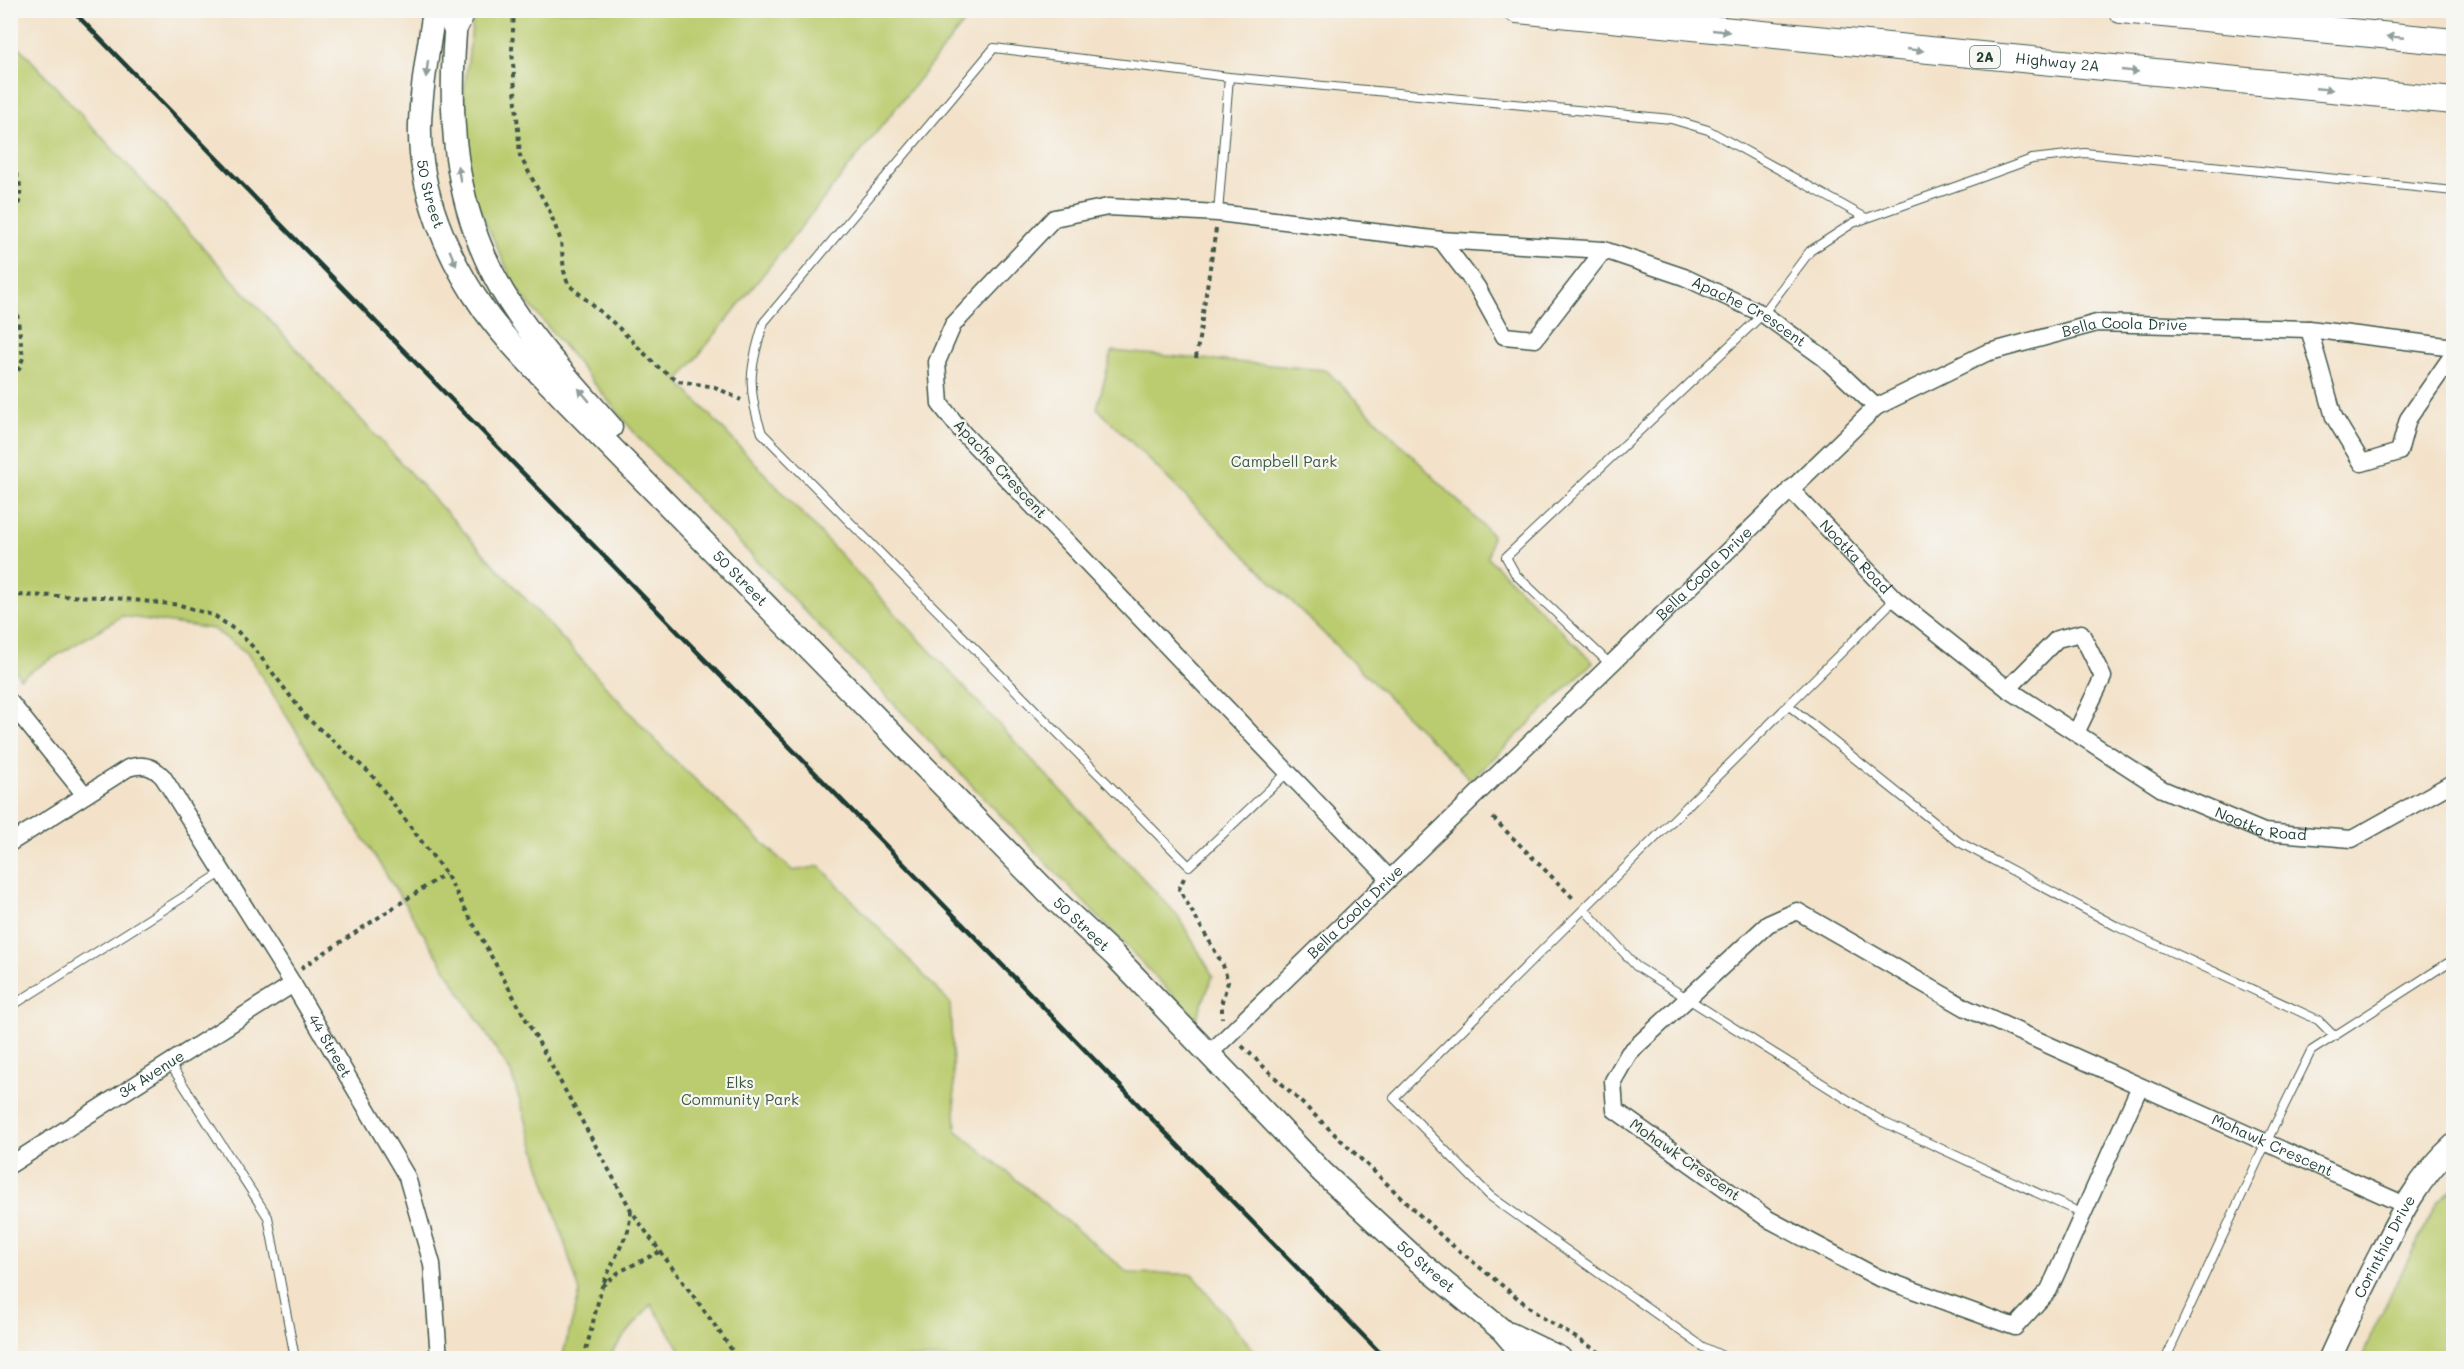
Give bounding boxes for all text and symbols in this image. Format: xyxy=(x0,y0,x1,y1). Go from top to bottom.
one-way arrow xyxy=(1712,26,1731,36)
one-way arrow xyxy=(2386,32,2405,42)
one-way arrow xyxy=(1906,45,1925,55)
road number: 2A xyxy=(1970,46,2000,68)
street label: Highway 2A xyxy=(2014,47,2101,76)
one-way arrow xyxy=(422,59,431,78)
one-way arrow xyxy=(2121,66,2140,76)
one-way arrow xyxy=(2315,84,2334,94)
street label: 50 Street xyxy=(413,158,450,231)
one-way arrow xyxy=(454,164,463,183)
one-way arrow xyxy=(449,249,458,267)
street label: Apache Crescent xyxy=(1689,271,1811,351)
street label: Bella Coola Drive xyxy=(2059,312,2188,341)
one-way arrow xyxy=(577,387,590,403)
street label: Apache Crescent xyxy=(950,415,1052,522)
park label: Campbell Park xyxy=(1231,451,1337,471)
street label: Nootka Road xyxy=(1816,515,1896,598)
street label: Bella Coola Drive xyxy=(1651,522,1756,624)
street label: 50 Street xyxy=(709,546,772,610)
street label: Nootka Road xyxy=(2212,802,2307,844)
street label: Bella Coola Drive xyxy=(1302,860,1407,962)
street label: 50 Street xyxy=(1049,892,1115,955)
street label: 44 Street xyxy=(304,1010,357,1081)
street label: 34 Avenue xyxy=(114,1045,188,1102)
park label: Elks Community Park xyxy=(681,1072,799,1109)
street label: Mohawk Crescent xyxy=(2209,1109,2337,1180)
street label: Mohawk Crescent xyxy=(1626,1113,1745,1205)
street label: Corinthia Drive xyxy=(2349,1191,2419,1301)
street label: 50 Street xyxy=(1393,1236,1460,1296)

